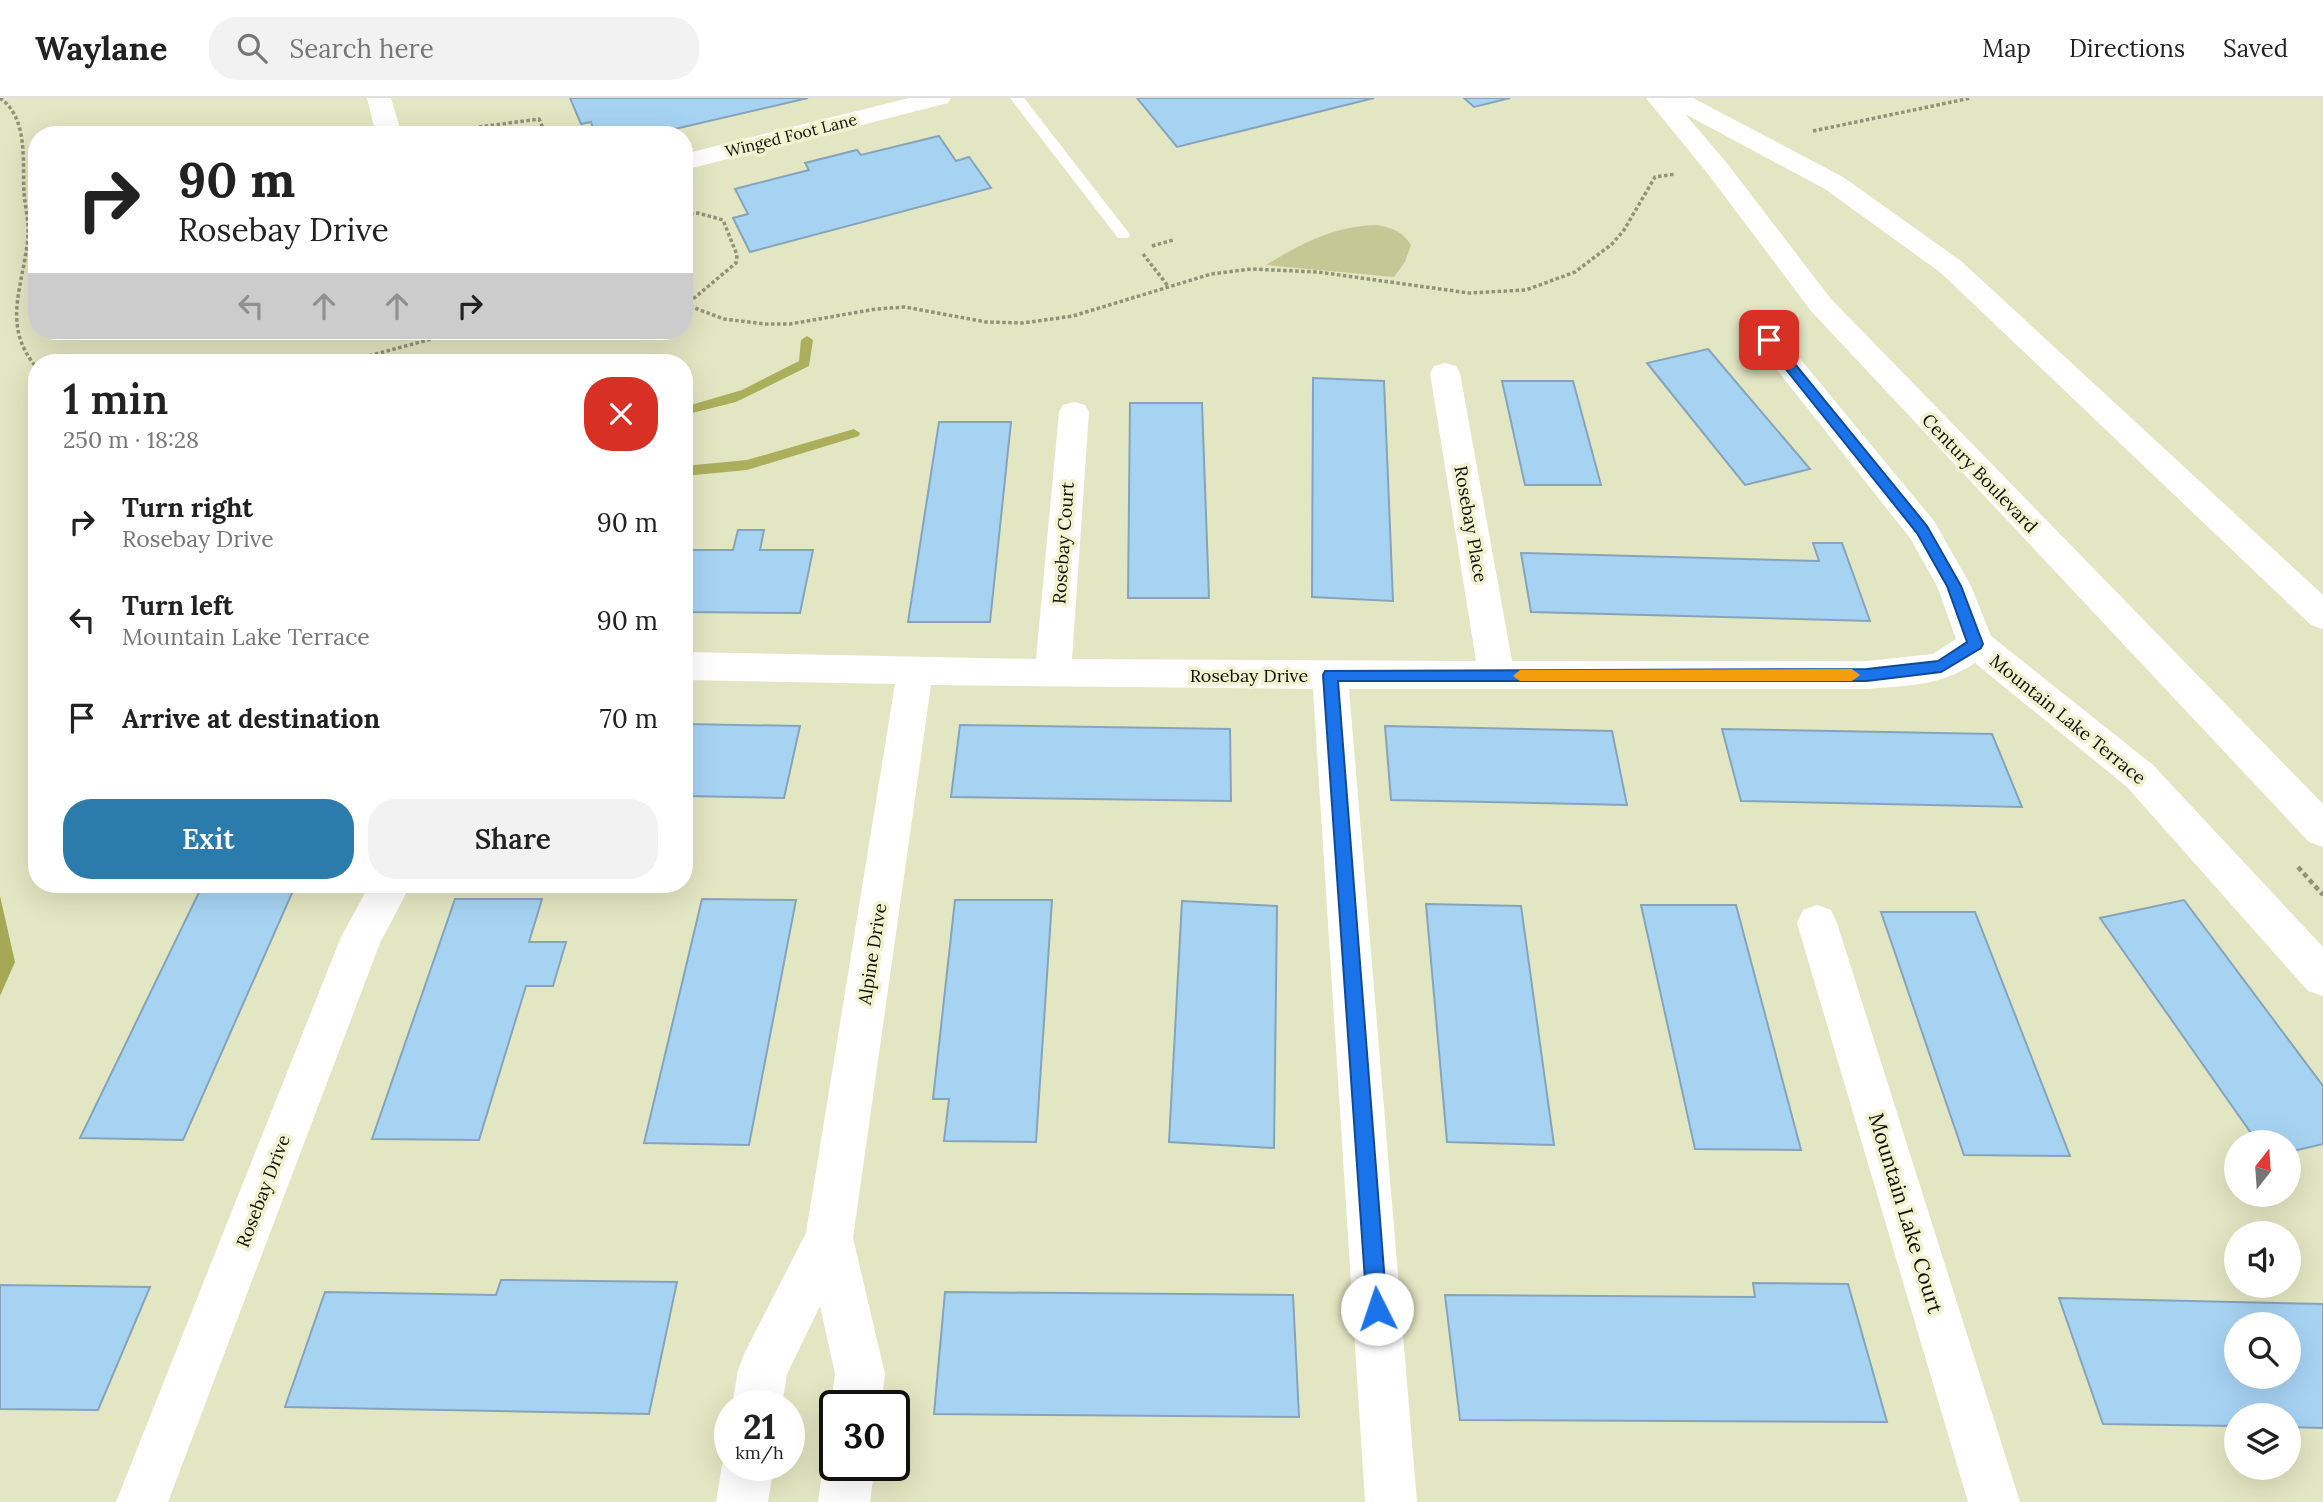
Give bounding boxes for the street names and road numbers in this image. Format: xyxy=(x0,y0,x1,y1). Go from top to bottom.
street label: Winged Foot Lane xyxy=(723,109,859,161)
street label: Century Boulevard xyxy=(1917,409,2043,538)
street label: Rosebay Place xyxy=(1449,464,1493,584)
street label: Rosebay Court xyxy=(1047,481,1079,605)
street label: Mountain Lake Terrace xyxy=(1985,649,2151,789)
street label: Rosebay Drive xyxy=(1190,664,1309,687)
street label: Alpine Drive xyxy=(852,901,891,1007)
street label: Mountain Lake Court xyxy=(1863,1110,1950,1317)
street label: Rosebay Drive xyxy=(231,1131,295,1251)

